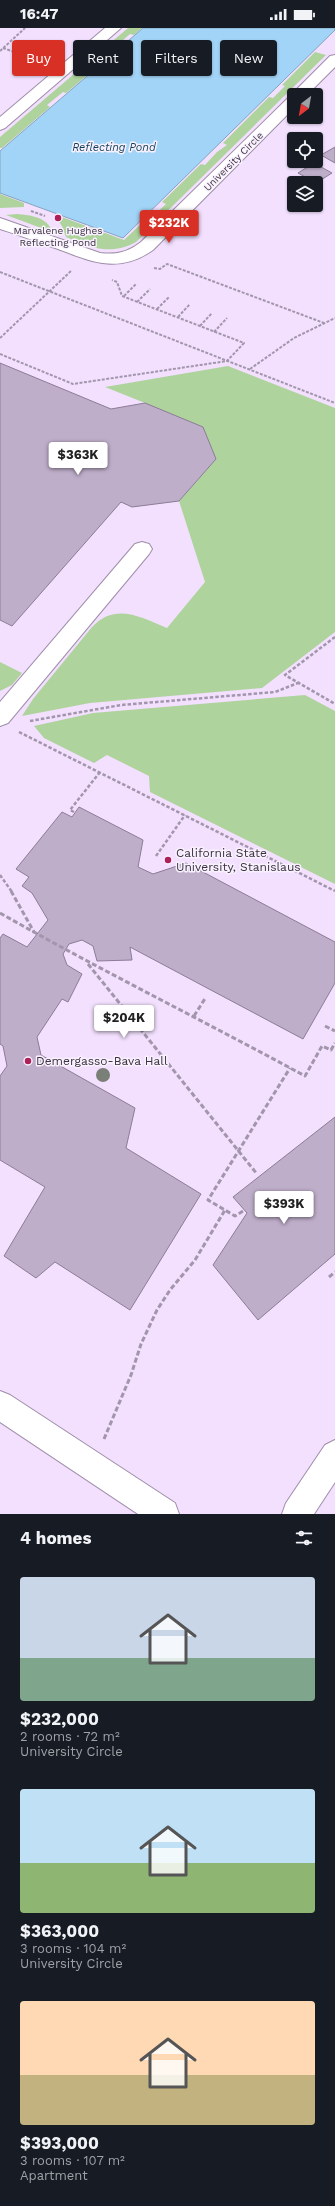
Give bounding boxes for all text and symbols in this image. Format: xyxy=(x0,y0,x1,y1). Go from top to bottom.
text: 16:47 xyxy=(20,5,58,23)
chip: Buy xyxy=(12,40,65,76)
chip: Rent xyxy=(73,40,133,76)
chip: Filters xyxy=(141,40,212,76)
chip: New xyxy=(220,40,277,76)
north arrow xyxy=(287,88,323,124)
map controls xyxy=(287,88,323,212)
street label: University Circle xyxy=(202,129,265,193)
button: locate xyxy=(287,132,323,168)
water label: Reflecting Pond xyxy=(72,141,157,154)
button: layers xyxy=(287,176,323,212)
pin: $232K xyxy=(141,210,197,244)
marker: Marvalene Hughes Reflecting Pond xyxy=(53,213,63,223)
text: $232K xyxy=(149,215,189,230)
place label: Marvalene Hughes Reflecting Pond xyxy=(13,225,103,248)
pin: $363K xyxy=(50,442,106,476)
text: $363K xyxy=(58,447,98,462)
place label: California State University, Stanislaus xyxy=(176,846,301,874)
marker: California State University, Stanislaus xyxy=(163,855,173,865)
pin: $204K xyxy=(96,1005,152,1039)
text: $204K xyxy=(103,1010,145,1025)
place label: Demergasso-Bava Hall xyxy=(36,1054,168,1068)
marker: Demergasso-Bava Hall xyxy=(23,1056,33,1066)
pin: $393K xyxy=(256,1191,312,1225)
text: $393K xyxy=(264,1196,304,1211)
icon: filters xyxy=(293,1527,315,1549)
text: 4 homes xyxy=(20,1528,91,1548)
icon: home xyxy=(132,1603,204,1675)
text: $232,000 xyxy=(20,1709,99,1729)
text: 2 rooms · 72 m² xyxy=(20,1729,120,1744)
text: University Circle xyxy=(20,1744,123,1759)
icon: home xyxy=(132,1815,204,1887)
text: $363,000 xyxy=(20,1921,99,1941)
text: 3 rooms · 104 m² xyxy=(20,1941,126,1956)
text: University Circle xyxy=(20,1956,123,1971)
icon: home xyxy=(132,2027,204,2099)
text: $393,000 xyxy=(20,2133,99,2153)
text: 3 rooms · 107 m² xyxy=(20,2153,125,2168)
text: Apartment xyxy=(20,2168,88,2183)

